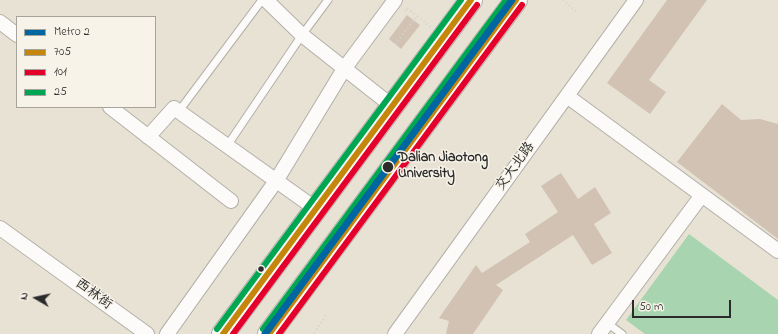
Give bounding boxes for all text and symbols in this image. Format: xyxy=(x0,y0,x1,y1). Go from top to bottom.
legend xyxy=(16,16,156,108)
text: Metro 2 xyxy=(54,23,90,41)
text: 705 xyxy=(54,43,71,61)
text: 101 xyxy=(54,63,67,81)
text: 25 xyxy=(54,83,67,101)
street label: 交大北路 xyxy=(493,139,539,195)
place label: Dalian Jiaotong University xyxy=(398,151,488,184)
marker: Dalian Jiaotong University xyxy=(381,160,395,174)
unlabelled marker xyxy=(256,264,266,274)
street label: 西林街 xyxy=(71,276,115,314)
north arrow xyxy=(16,278,56,318)
text: N xyxy=(16,291,33,301)
scale bar xyxy=(634,292,733,318)
text: 50 m xyxy=(639,298,663,316)

